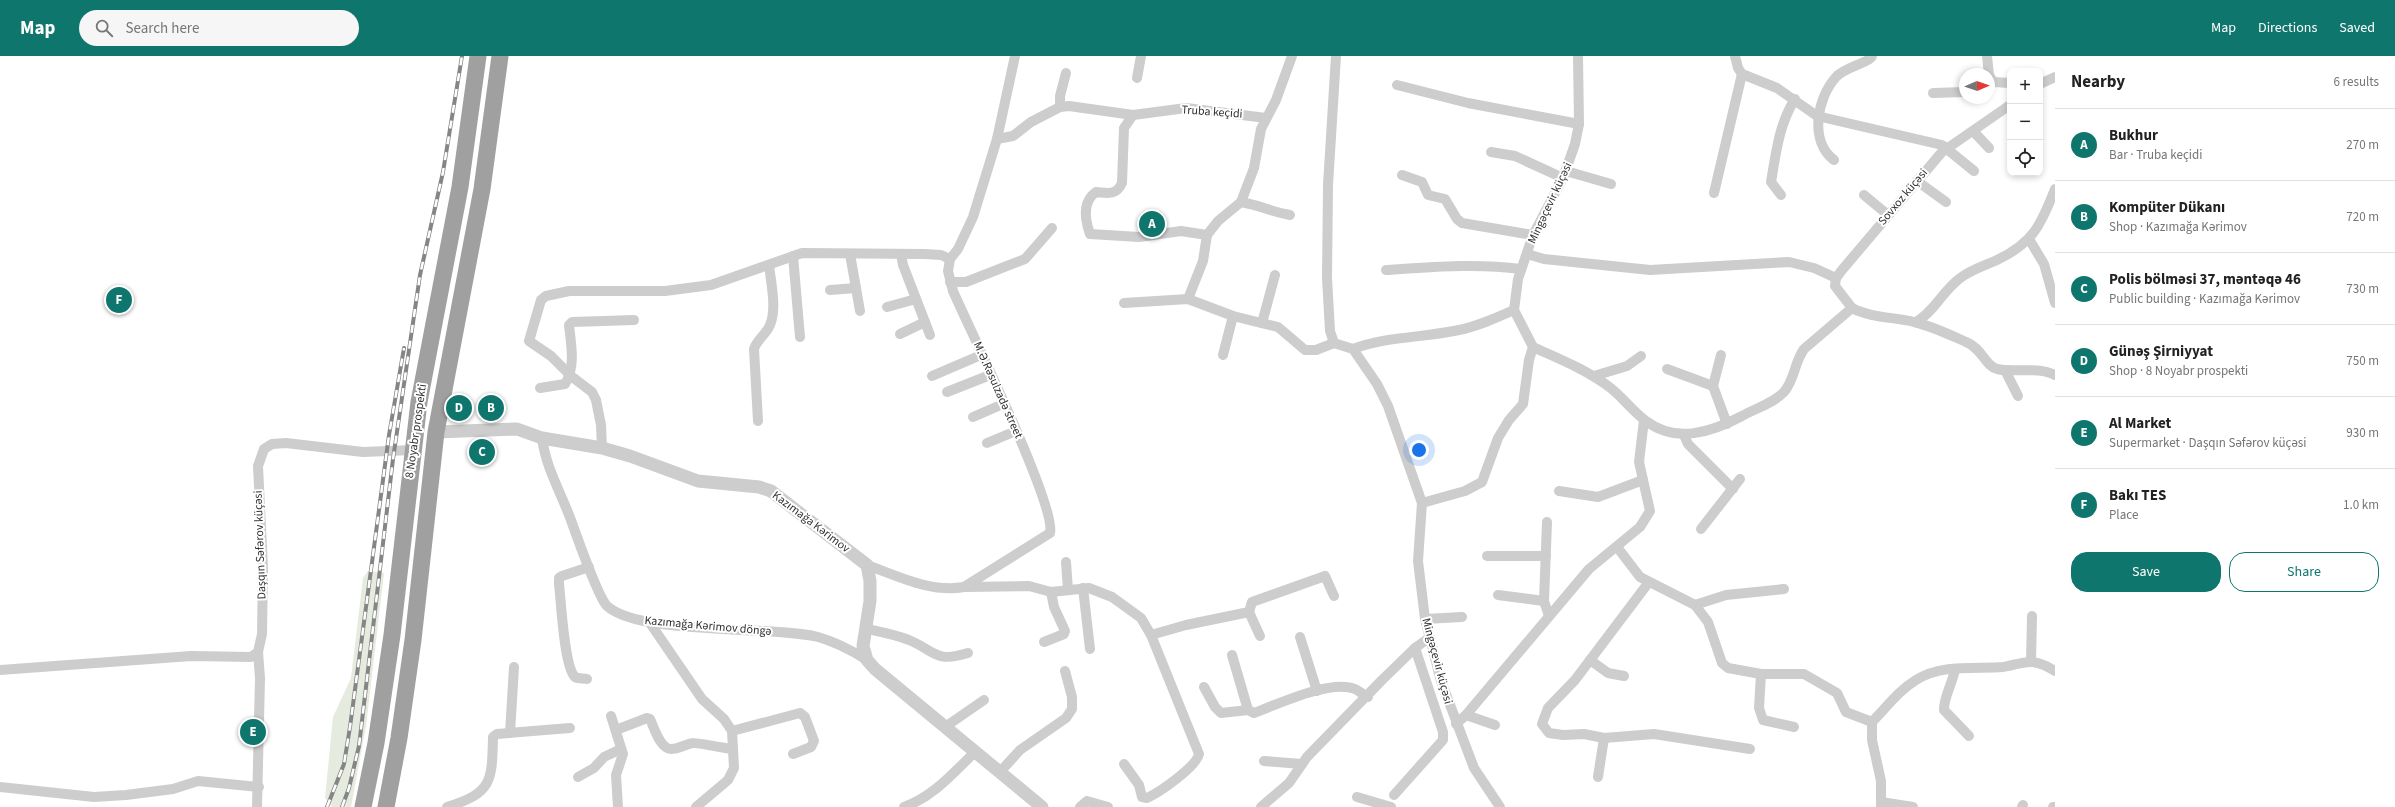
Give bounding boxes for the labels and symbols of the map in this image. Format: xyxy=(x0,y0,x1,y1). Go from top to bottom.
north arrow xyxy=(1959,68,1995,104)
street label: Truba keçidi xyxy=(1181,101,1243,123)
street label: Mingəçevir küçəsi xyxy=(1524,159,1576,247)
street label: Sovxoz küçəsi xyxy=(1874,165,1932,229)
pin: A xyxy=(1139,209,1165,239)
pin: F xyxy=(106,285,132,315)
street label: M.Ə.Rəsulzadə street xyxy=(969,339,1027,441)
street label: 8 Noyabr prospekti xyxy=(401,383,431,479)
pin: D xyxy=(446,393,472,423)
pin: B xyxy=(478,393,504,423)
pin: C xyxy=(469,437,495,467)
your location xyxy=(1409,440,1429,460)
street label: Kazımağa Kərimov xyxy=(769,487,854,557)
street label: Daşqın Səfərov küçəsi xyxy=(250,490,270,600)
street label: Kazımağa Kərimov döngə xyxy=(644,612,772,640)
street label: Mingəçevir küçəsi xyxy=(1417,616,1457,706)
pin: E xyxy=(240,717,266,747)

